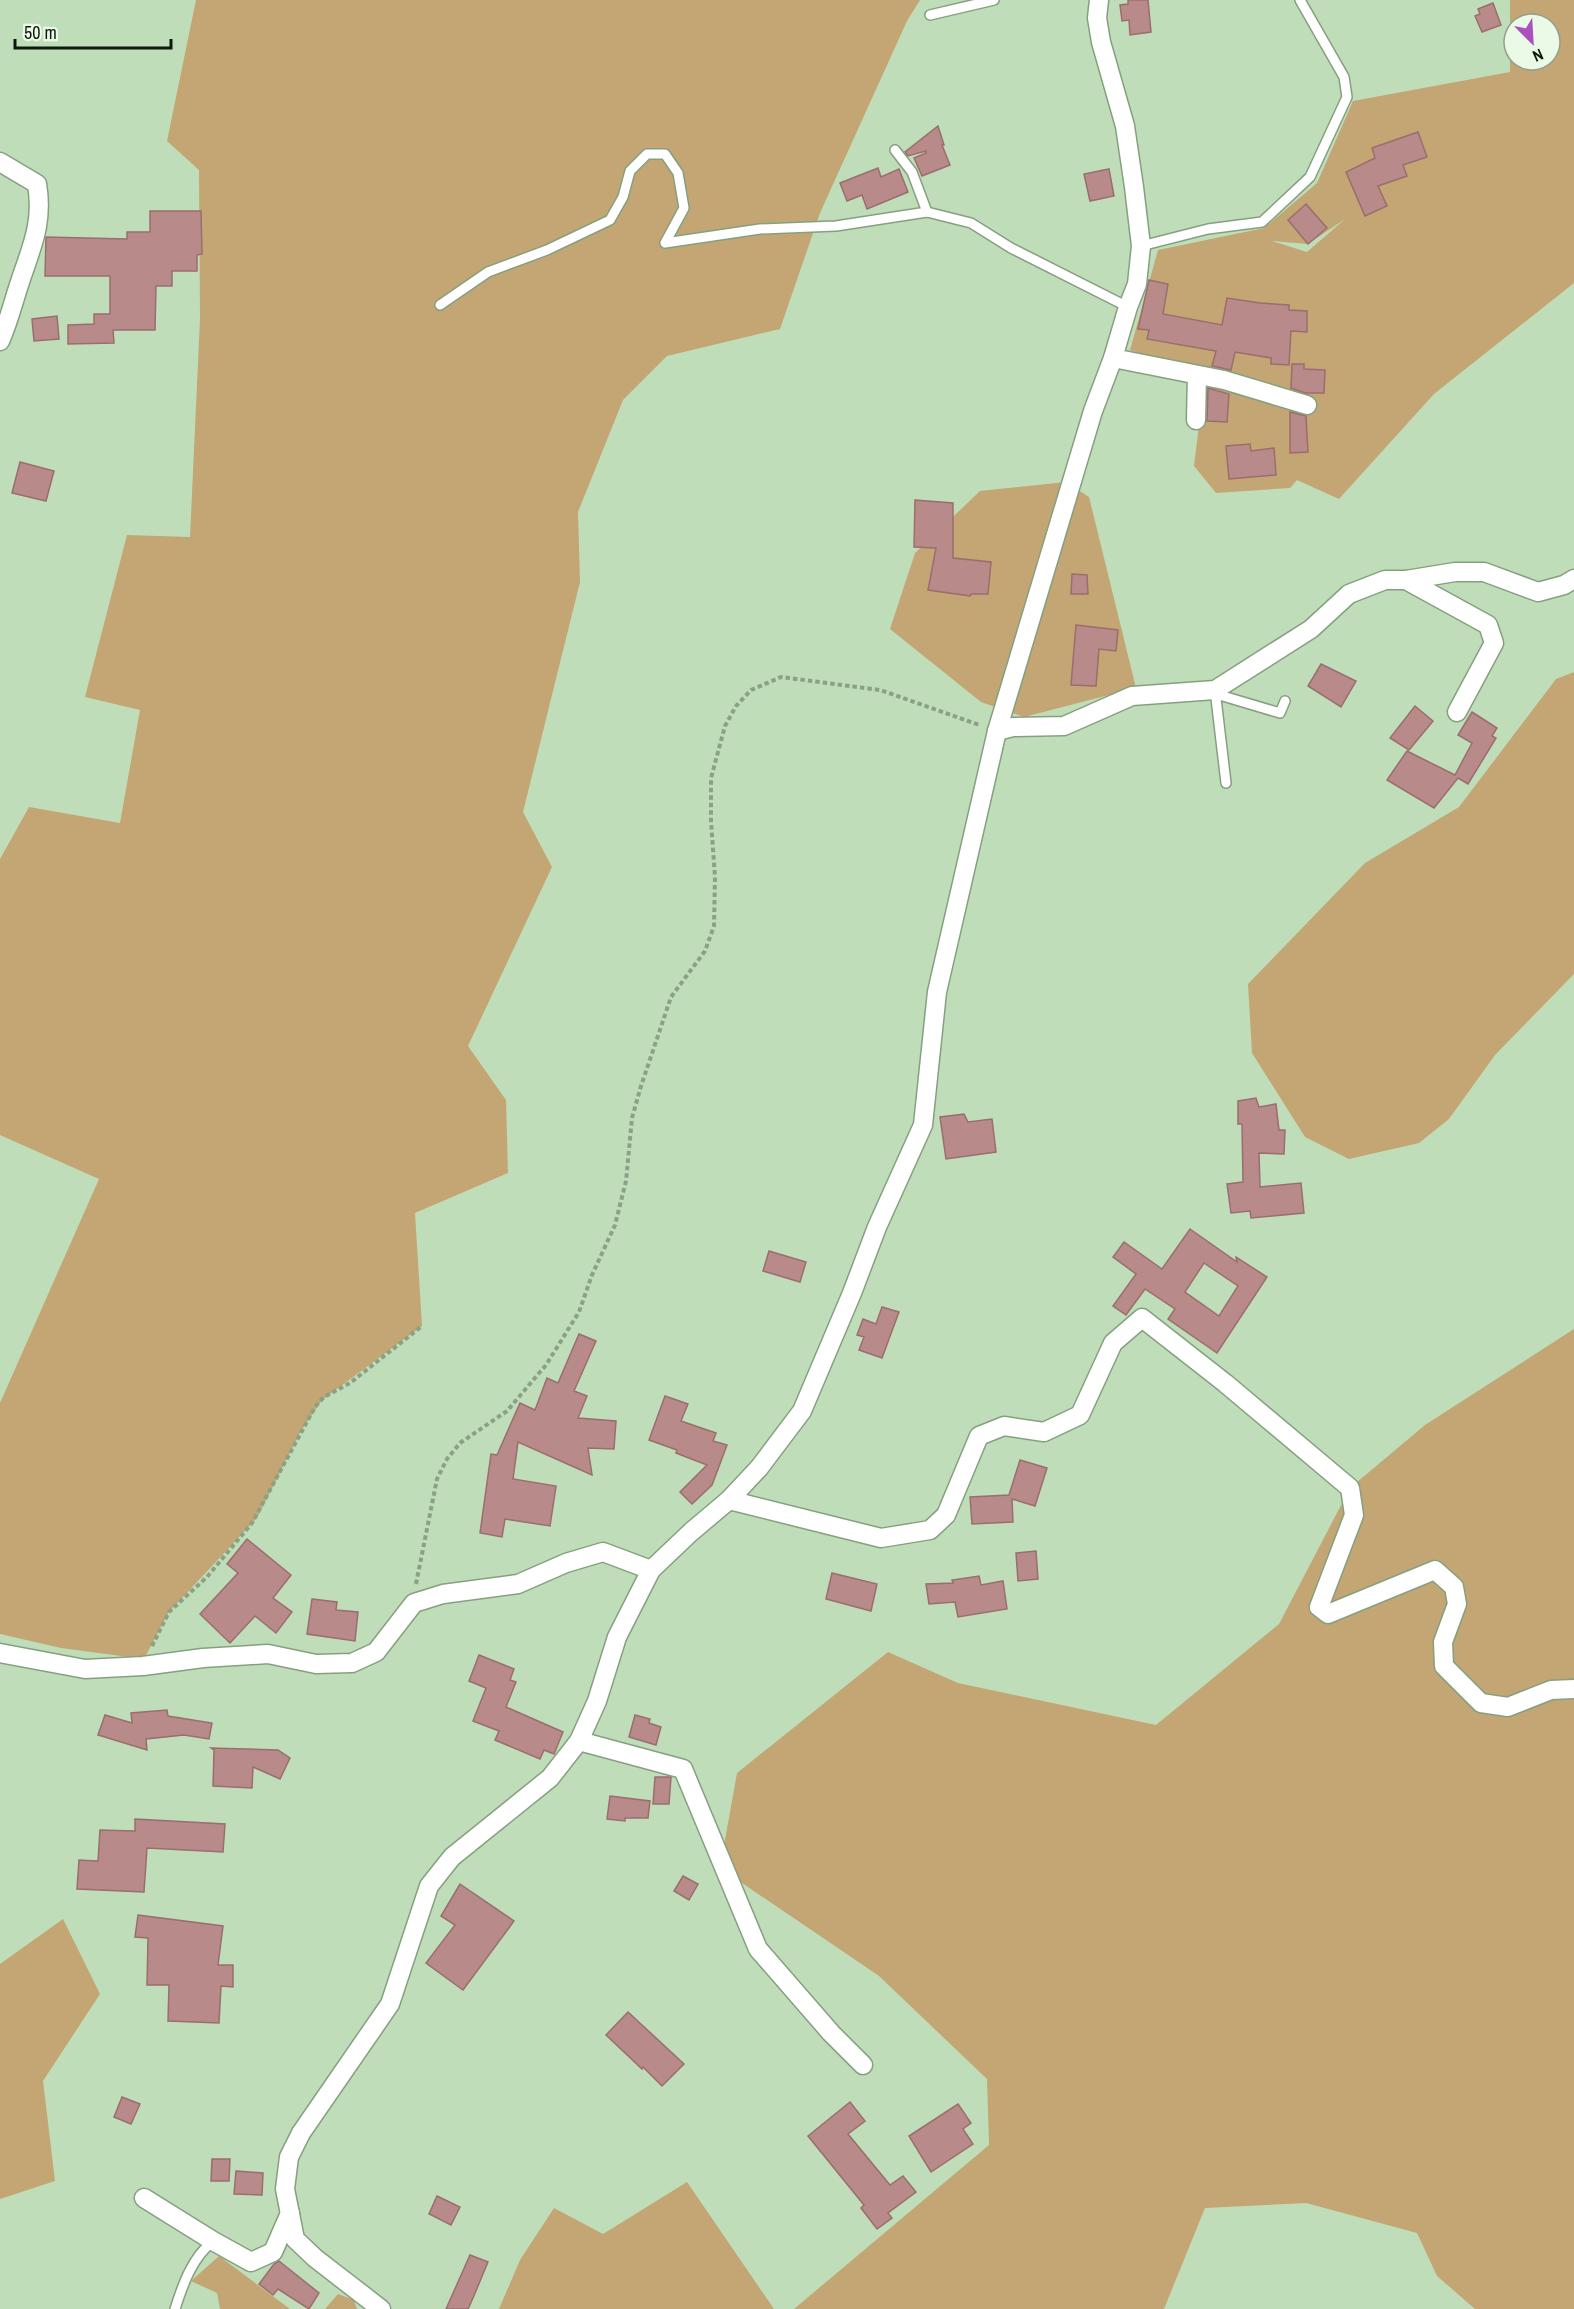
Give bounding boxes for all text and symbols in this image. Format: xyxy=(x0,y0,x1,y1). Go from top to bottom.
scale bar xyxy=(15,12,171,50)
north arrow xyxy=(1502,12,1562,72)
text: 50 m xyxy=(24,20,57,45)
text: N xyxy=(1529,44,1547,68)

